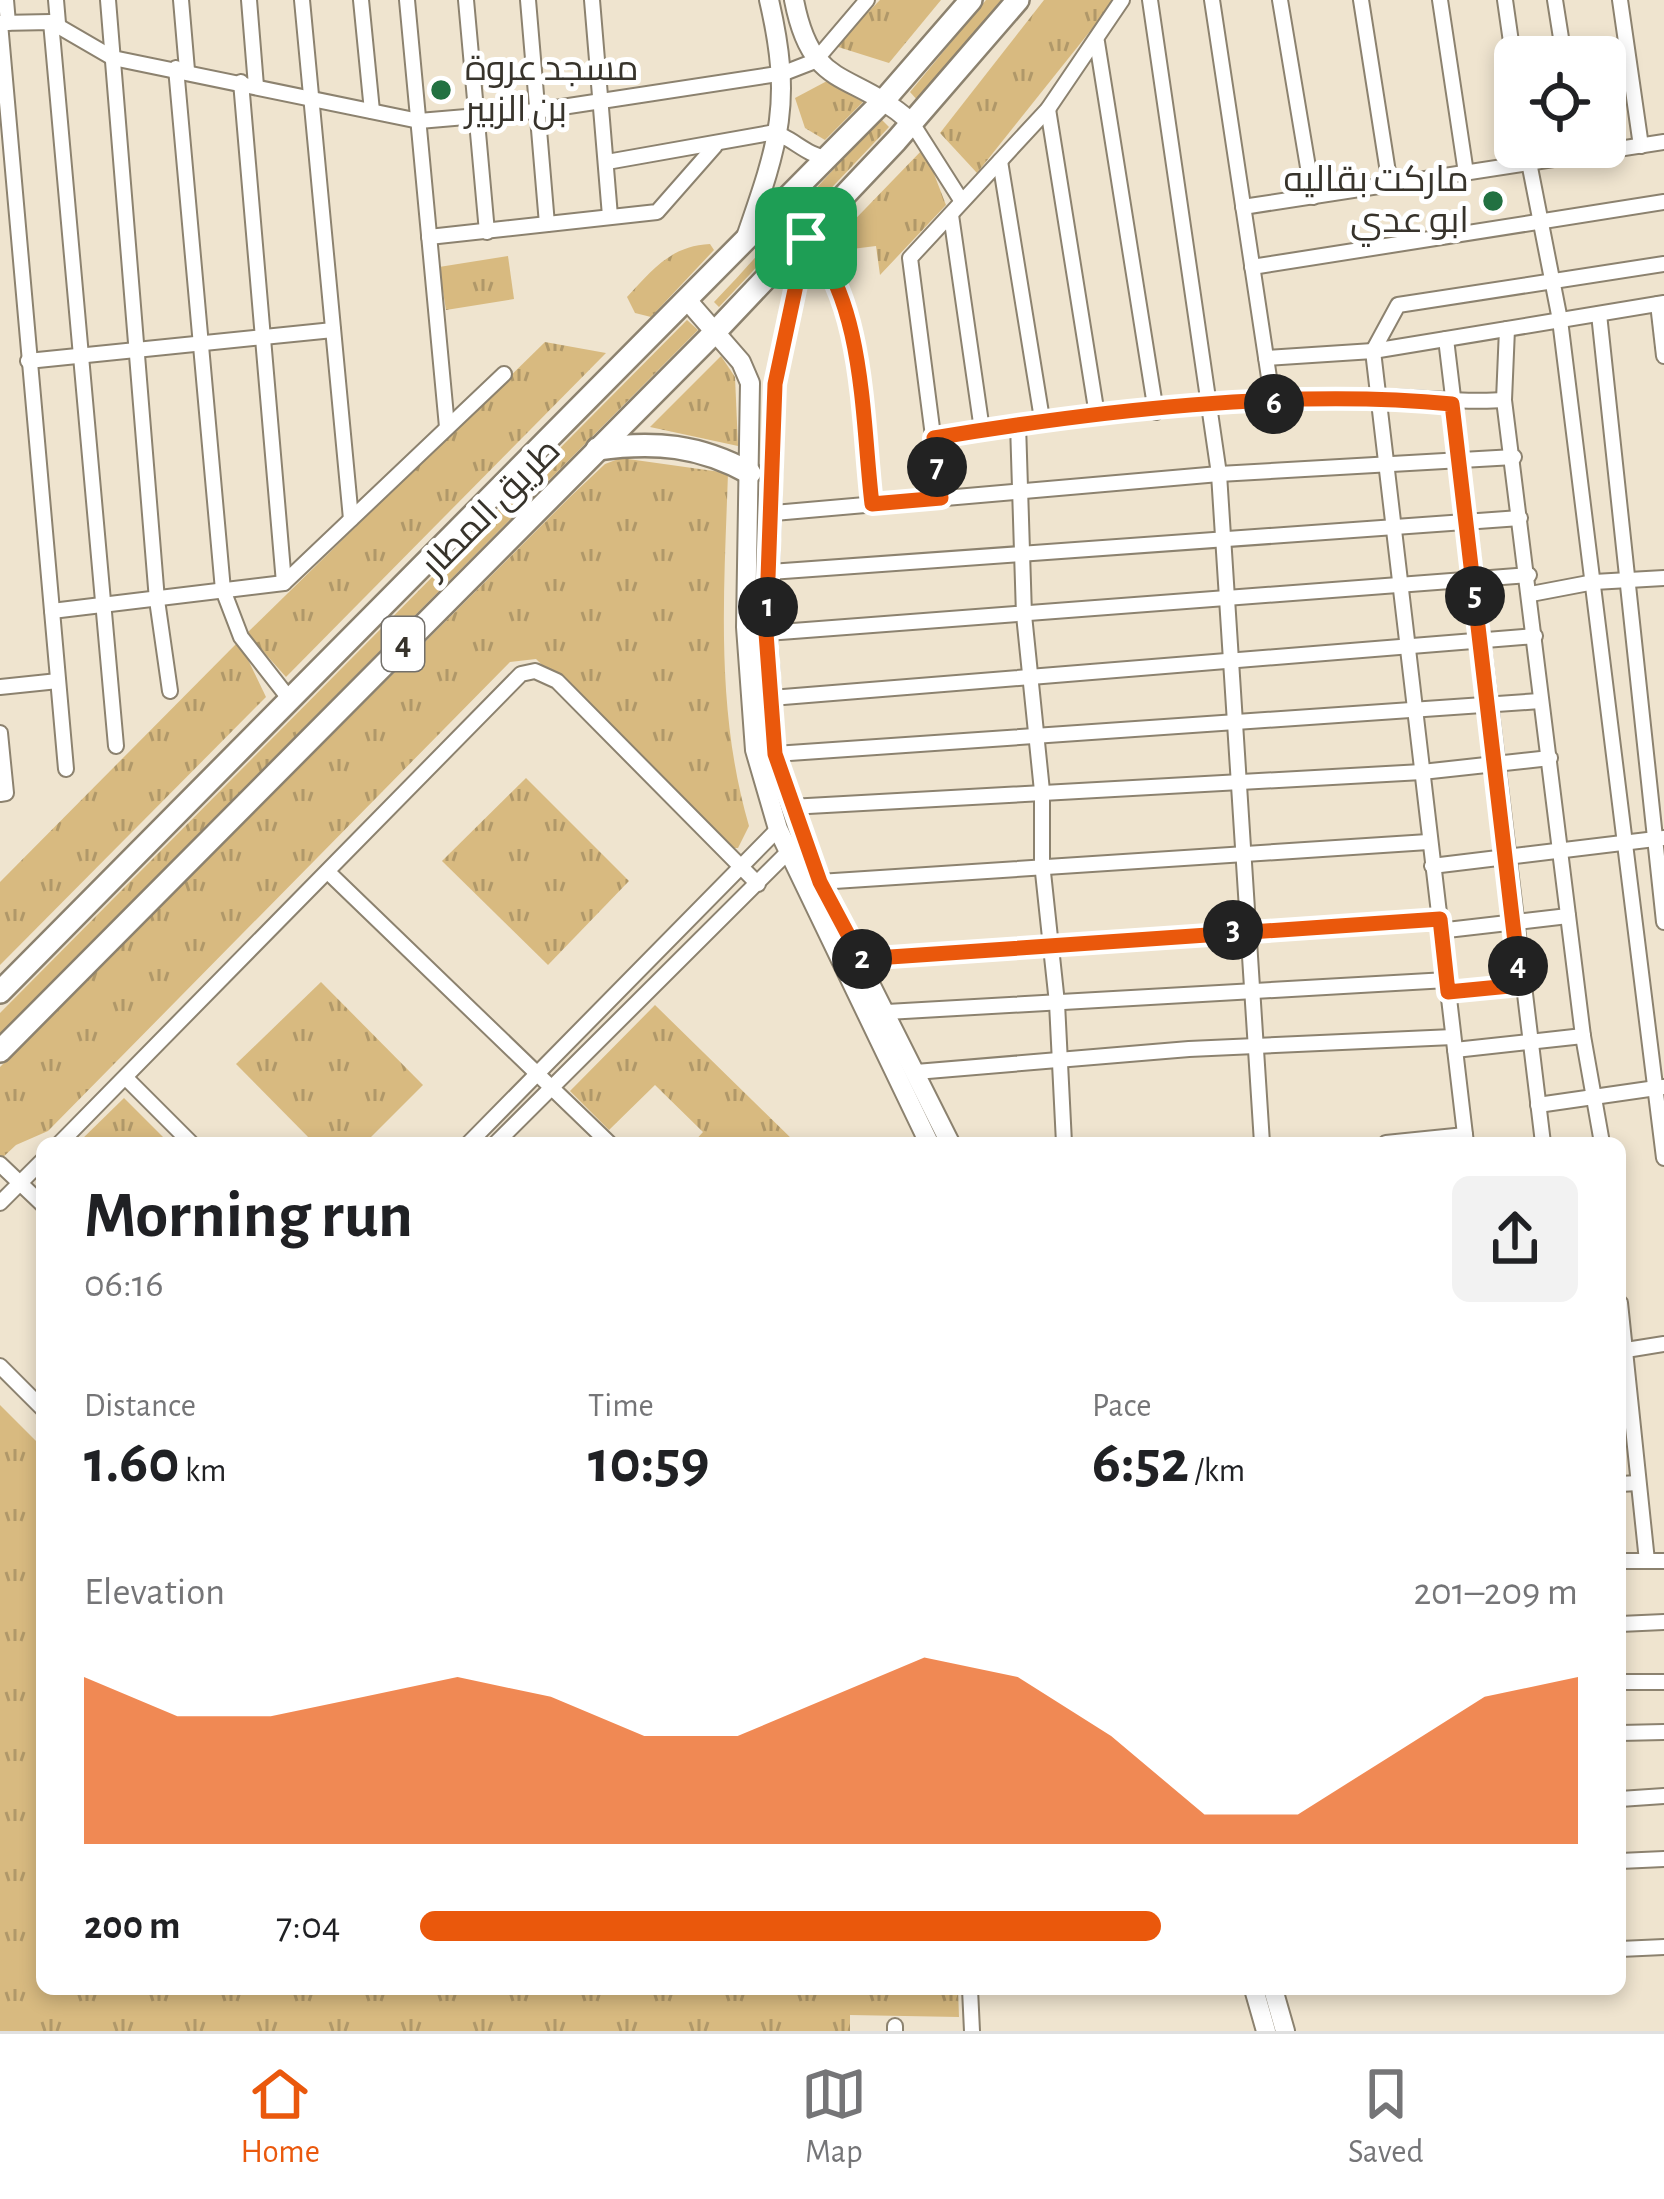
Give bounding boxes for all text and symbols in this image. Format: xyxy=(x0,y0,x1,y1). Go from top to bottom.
map controls xyxy=(1494,36,1626,168)
button: locate xyxy=(1494,36,1626,168)
place label: مسجد عروة بن الزبير xyxy=(463,51,639,130)
marker: مسجد عروة بن الزبير xyxy=(428,77,454,103)
place label: ماركت بقاليه ابو عدي xyxy=(1283,162,1469,247)
pin xyxy=(755,187,857,289)
marker: ماركت بقاليه ابو عدي xyxy=(1480,188,1506,214)
icon: arrive xyxy=(773,205,839,271)
pin: 6 xyxy=(1244,374,1304,434)
text: 6 xyxy=(1266,387,1282,420)
street label: طريق المطار xyxy=(414,432,569,588)
pin: 7 xyxy=(907,437,967,497)
text: 7 xyxy=(930,450,944,483)
pin: 5 xyxy=(1445,566,1505,626)
pin: 1 xyxy=(738,577,798,637)
text: 5 xyxy=(1468,579,1482,612)
text: 1 xyxy=(762,590,774,623)
road number: 4 xyxy=(382,617,424,671)
pin: 3 xyxy=(1203,900,1263,960)
text: 3 xyxy=(1226,913,1240,946)
pin: 2 xyxy=(832,929,892,989)
pin: 4 xyxy=(1488,936,1548,996)
text: 2 xyxy=(854,942,870,975)
text: 4 xyxy=(1510,949,1526,982)
button: share xyxy=(1452,1176,1578,1302)
text: Morning run xyxy=(84,1183,413,1249)
text: 06:16 xyxy=(84,1265,164,1304)
text: Distance xyxy=(84,1390,196,1423)
text: Time xyxy=(588,1390,654,1423)
text: Pace xyxy=(1092,1390,1151,1423)
text: 1.60 xyxy=(84,1433,180,1493)
text: 10:59 xyxy=(588,1433,710,1493)
text: 6:52 xyxy=(1092,1433,1189,1493)
text: km xyxy=(180,1455,227,1488)
text: /km xyxy=(1189,1455,1245,1488)
text: Elevation xyxy=(84,1573,225,1612)
text: 201–209 m xyxy=(1413,1573,1578,1612)
text: 200 m xyxy=(84,1907,180,1946)
text: 7:04 xyxy=(276,1907,341,1946)
tab: Home xyxy=(241,2061,320,2173)
tab: Map xyxy=(801,2061,867,2173)
tab: Saved xyxy=(1348,2061,1423,2173)

